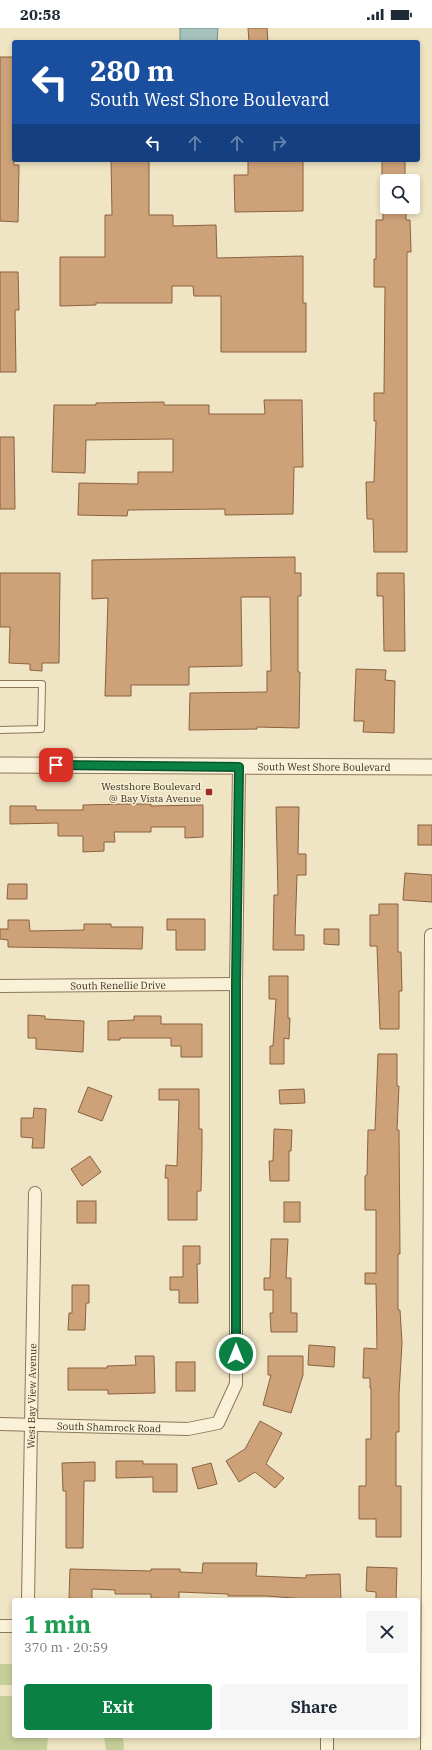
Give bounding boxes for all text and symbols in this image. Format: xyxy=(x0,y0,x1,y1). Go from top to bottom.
text: 20:58 xyxy=(20,5,61,24)
text: 280 m xyxy=(90,52,174,89)
icon: left xyxy=(24,56,76,108)
text: South West Shore Boulevard xyxy=(90,88,329,111)
icon: left xyxy=(142,132,164,154)
icon: ahead xyxy=(184,132,206,154)
icon: ahead xyxy=(226,132,248,154)
icon: right xyxy=(268,132,290,154)
map controls xyxy=(380,174,420,214)
button: search xyxy=(380,174,420,214)
pin xyxy=(39,748,73,782)
icon: arrive xyxy=(45,754,67,776)
street label: South West Shore Boulevard xyxy=(257,760,391,773)
place label: Westshore Boulevard @ Bay Vista Avenue xyxy=(101,780,201,805)
marker: Westshore Boulevard @ Bay Vista Avenue xyxy=(204,787,214,797)
street label: South Renellie Drive xyxy=(70,978,166,992)
position arrow xyxy=(215,1333,257,1375)
street label: West Bay View Avenue xyxy=(24,1343,39,1449)
street label: South Shamrock Road xyxy=(57,1419,161,1435)
text: 1 min xyxy=(24,1608,91,1640)
button: close xyxy=(366,1611,408,1653)
text: 370 m · 20:59 xyxy=(24,1639,108,1656)
button: Exit xyxy=(24,1684,212,1730)
button: Share xyxy=(220,1684,408,1730)

